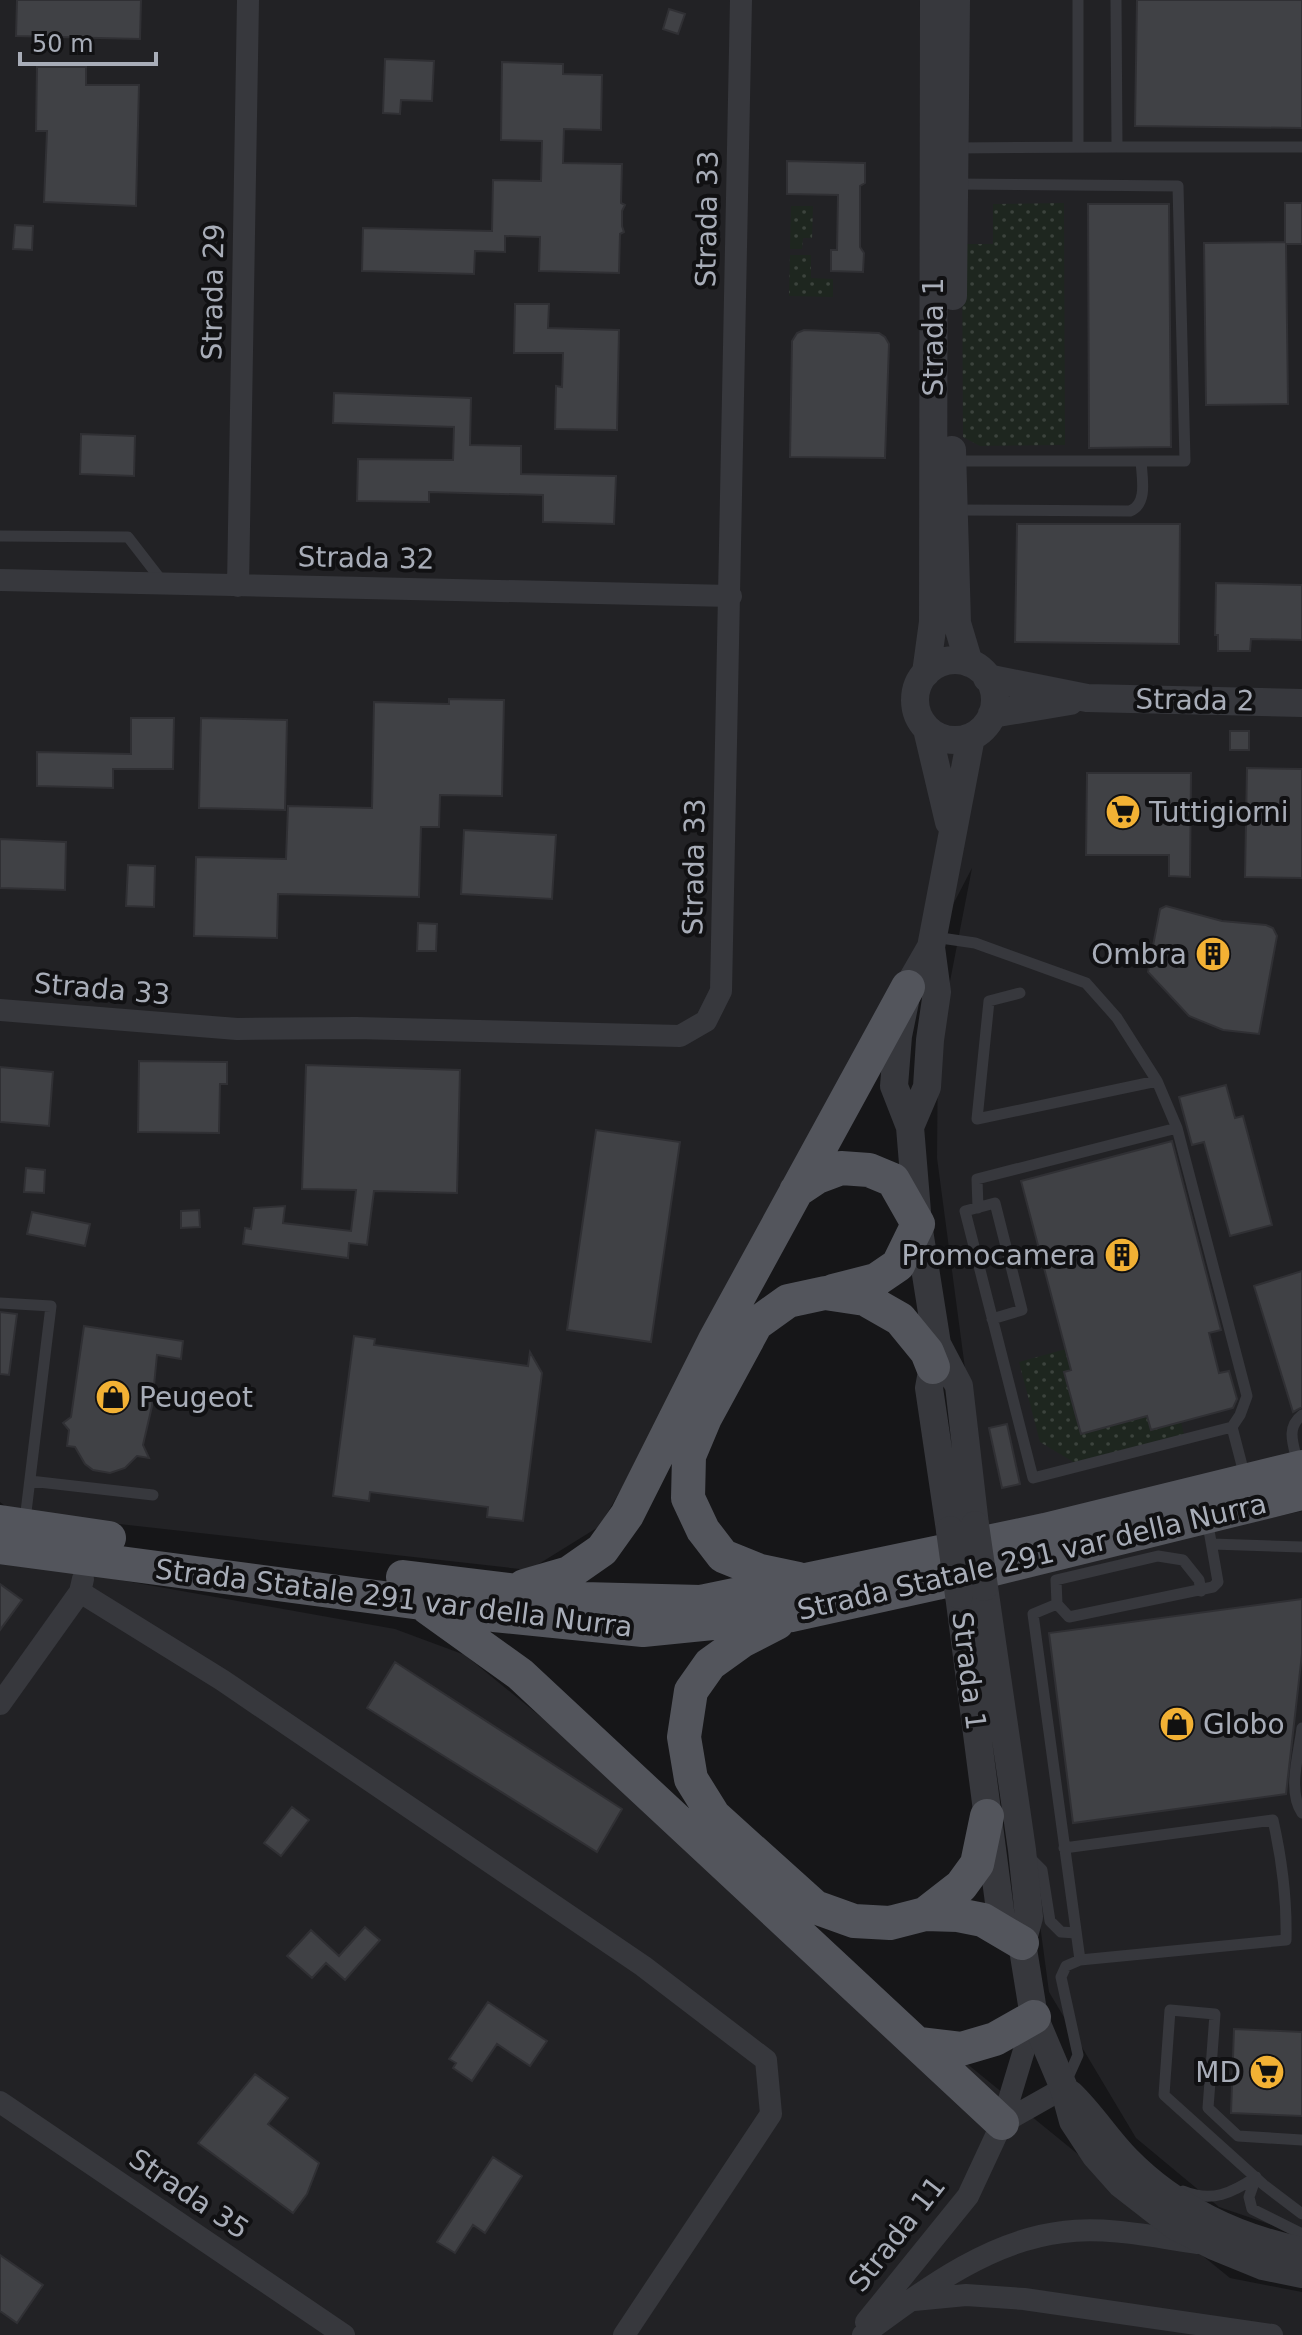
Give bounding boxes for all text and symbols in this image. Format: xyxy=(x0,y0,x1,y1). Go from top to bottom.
scale bar xyxy=(20,16,156,66)
text: 50 m xyxy=(32,30,94,58)
street label: Strada 33 xyxy=(689,150,725,288)
street label: Strada 29 xyxy=(195,223,231,361)
street label: Strada 1 xyxy=(917,277,950,397)
street label: Strada 32 xyxy=(297,540,435,576)
street label: Strada 2 xyxy=(1135,682,1255,718)
supermarket icon: Tuttigiorni xyxy=(1104,793,1142,831)
place label: Tuttigiorni xyxy=(1148,796,1289,829)
street label: Strada 33 xyxy=(676,798,712,936)
building icon: Ombra xyxy=(1194,935,1232,973)
place label: Ombra xyxy=(1091,938,1187,971)
street label: Strada 33 xyxy=(32,967,172,1011)
building icon: Promocamera xyxy=(1103,1236,1141,1274)
place label: Promocamera xyxy=(901,1239,1096,1272)
shop icon: Peugeot xyxy=(94,1378,132,1416)
place label: Peugeot xyxy=(139,1381,253,1414)
street label: Strada Statale 291 var della Nurra xyxy=(794,1487,1270,1627)
street label: Strada Statale 291 var della Nurra xyxy=(153,1552,635,1644)
street label: Strada 1 xyxy=(945,1610,993,1732)
shop icon: Globo xyxy=(1158,1705,1196,1743)
place label: Globo xyxy=(1203,1708,1285,1741)
supermarket icon: MD xyxy=(1248,2053,1286,2091)
place label: MD xyxy=(1195,2056,1241,2089)
street label: Strada 35 xyxy=(123,2142,255,2246)
street label: Strada 11 xyxy=(842,2170,952,2298)

